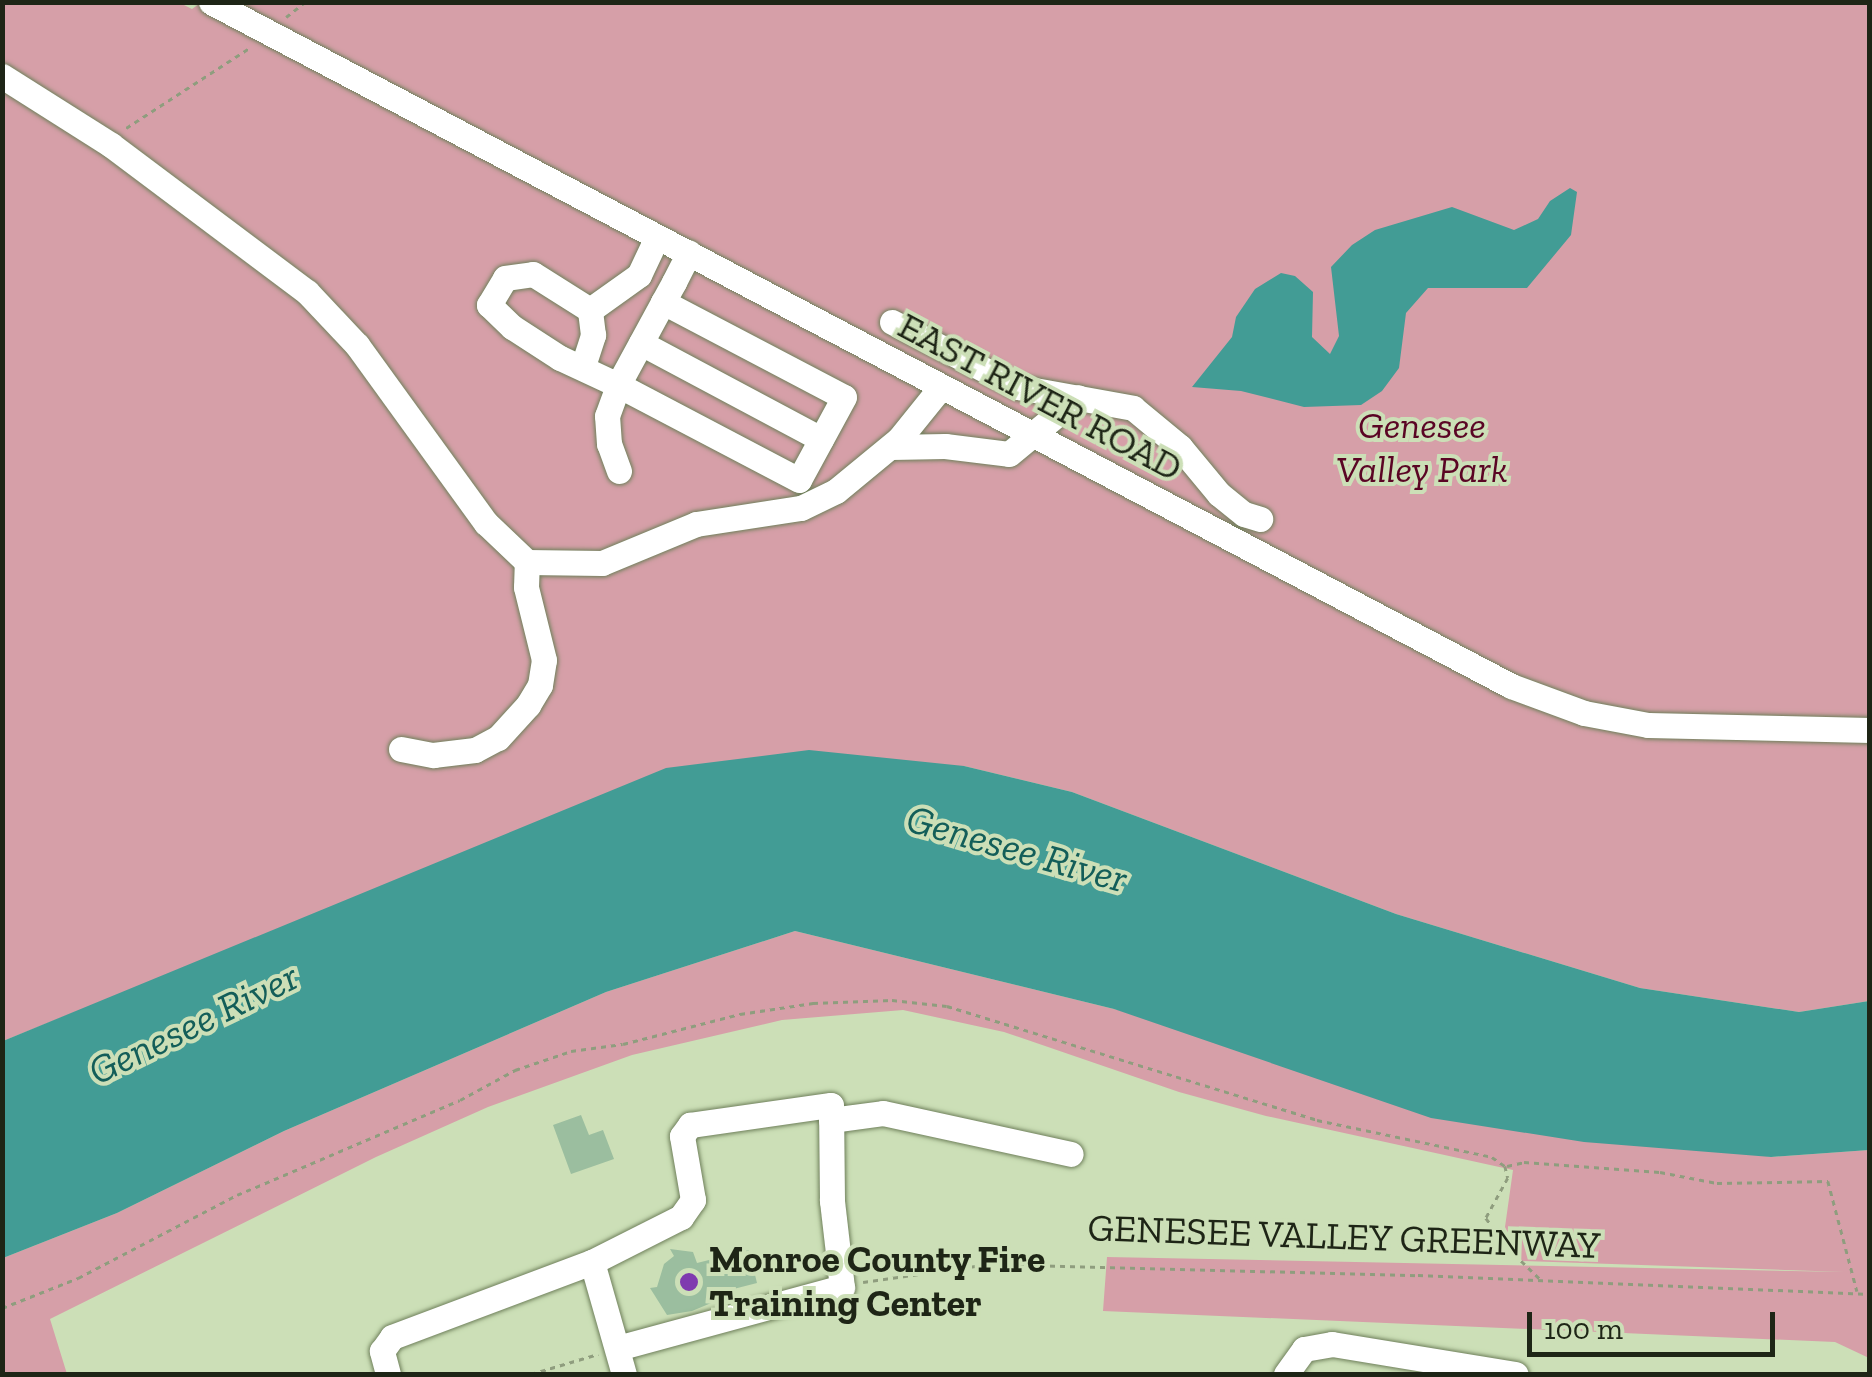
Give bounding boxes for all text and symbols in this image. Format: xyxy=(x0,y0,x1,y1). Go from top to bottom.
street label: EAST RIVER ROAD xyxy=(890,303,1190,491)
park label: Genesee Valley Park xyxy=(1336,403,1508,492)
water label: Genesee River xyxy=(901,794,1133,902)
water label: Genesee River xyxy=(80,952,306,1094)
street label: GENESEE VALLEY GREENWAY xyxy=(1086,1205,1602,1269)
place label: Monroe County Fire Training Center xyxy=(709,1237,1046,1326)
marker: Monroe County Fire Training Center xyxy=(678,1271,700,1293)
scale bar xyxy=(1532,1292,1780,1354)
text: 100 m xyxy=(1544,1311,1623,1347)

